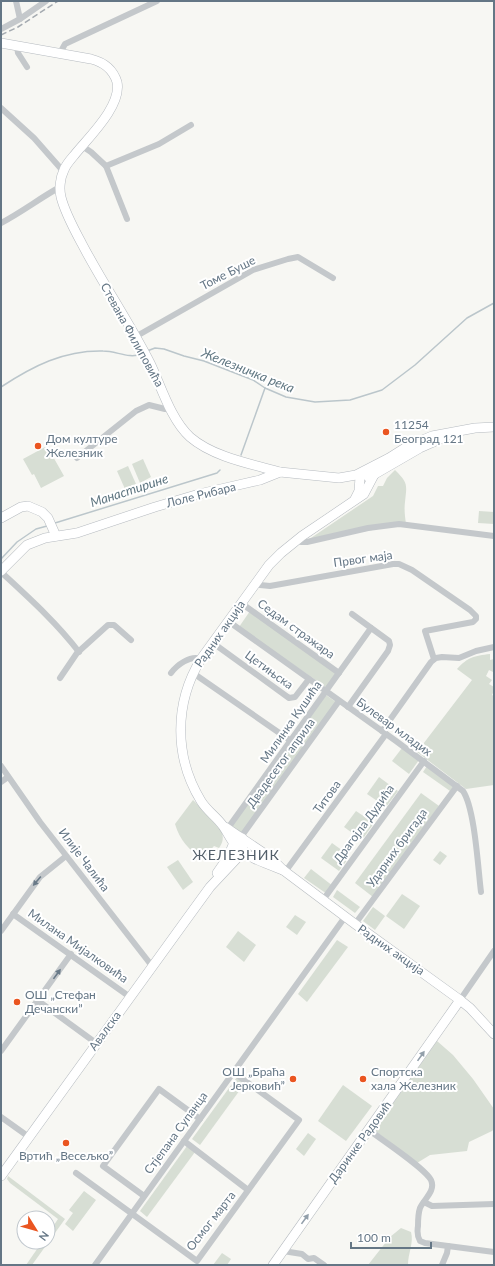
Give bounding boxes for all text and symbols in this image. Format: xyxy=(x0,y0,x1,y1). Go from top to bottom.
street label: Томе Буше xyxy=(198,252,258,293)
street label: Стевана Филиповића xyxy=(98,280,167,390)
water label: Железничка река xyxy=(198,344,297,396)
place label: 11254 Београд 121 xyxy=(394,417,464,446)
marker: 11254 Београд 121 xyxy=(381,427,391,437)
place label: Дом културе Железник xyxy=(46,431,118,460)
marker: Дом културе Железник xyxy=(33,441,43,451)
water label: Манастирине xyxy=(88,470,170,510)
street label: Лоле Рибара xyxy=(164,479,237,511)
street label: Првог маја xyxy=(332,547,393,570)
street label: Седам стражара xyxy=(255,596,338,662)
street label: Радних акција xyxy=(191,597,248,670)
street label: Цетињска xyxy=(242,647,296,692)
street label: Милинка Кушића xyxy=(257,678,325,766)
street label: Булевар младих xyxy=(354,694,435,759)
street label: Двадесетог априла xyxy=(243,715,318,810)
street label: Титова xyxy=(310,777,344,816)
street label: Драгојла Дудића xyxy=(330,781,397,866)
street label: Ударних бригада xyxy=(363,805,430,890)
street label: Илије Чалића xyxy=(56,825,113,894)
district label: ЖЕЛЕЗНИК xyxy=(192,846,280,863)
one-way arrow xyxy=(32,876,41,887)
street label: Милана Мијалковића xyxy=(25,905,131,986)
street label: Радних акција xyxy=(355,921,428,978)
one-way arrow xyxy=(52,969,60,979)
place label: ОШ „Стефан Дечански” xyxy=(25,987,96,1016)
marker: ОШ „Стефан Дечански” xyxy=(12,997,22,1007)
street label: Авалска xyxy=(85,1008,124,1053)
one-way arrow xyxy=(417,1051,425,1061)
place label: ОШ „Браћа Јерковић” xyxy=(222,1064,285,1093)
place label: Спортска хала Железник xyxy=(371,1064,457,1093)
marker: ОШ „Браћа Јерковић” xyxy=(288,1074,298,1084)
marker: Спортска хала Железник xyxy=(358,1074,368,1084)
street label: Стјепана Супанца xyxy=(141,1089,211,1177)
street label: Даринке Радовић xyxy=(325,1098,394,1186)
marker: Вртић „Весељко” xyxy=(61,1138,71,1148)
place label: Вртић „Весељко” xyxy=(19,1148,113,1163)
street label: Осмог марта xyxy=(183,1188,239,1253)
north arrow xyxy=(16,1210,56,1250)
one-way arrow xyxy=(301,1214,309,1224)
scale bar xyxy=(351,1224,431,1250)
text: N xyxy=(37,1229,52,1244)
text: 100 m xyxy=(357,1230,391,1245)

